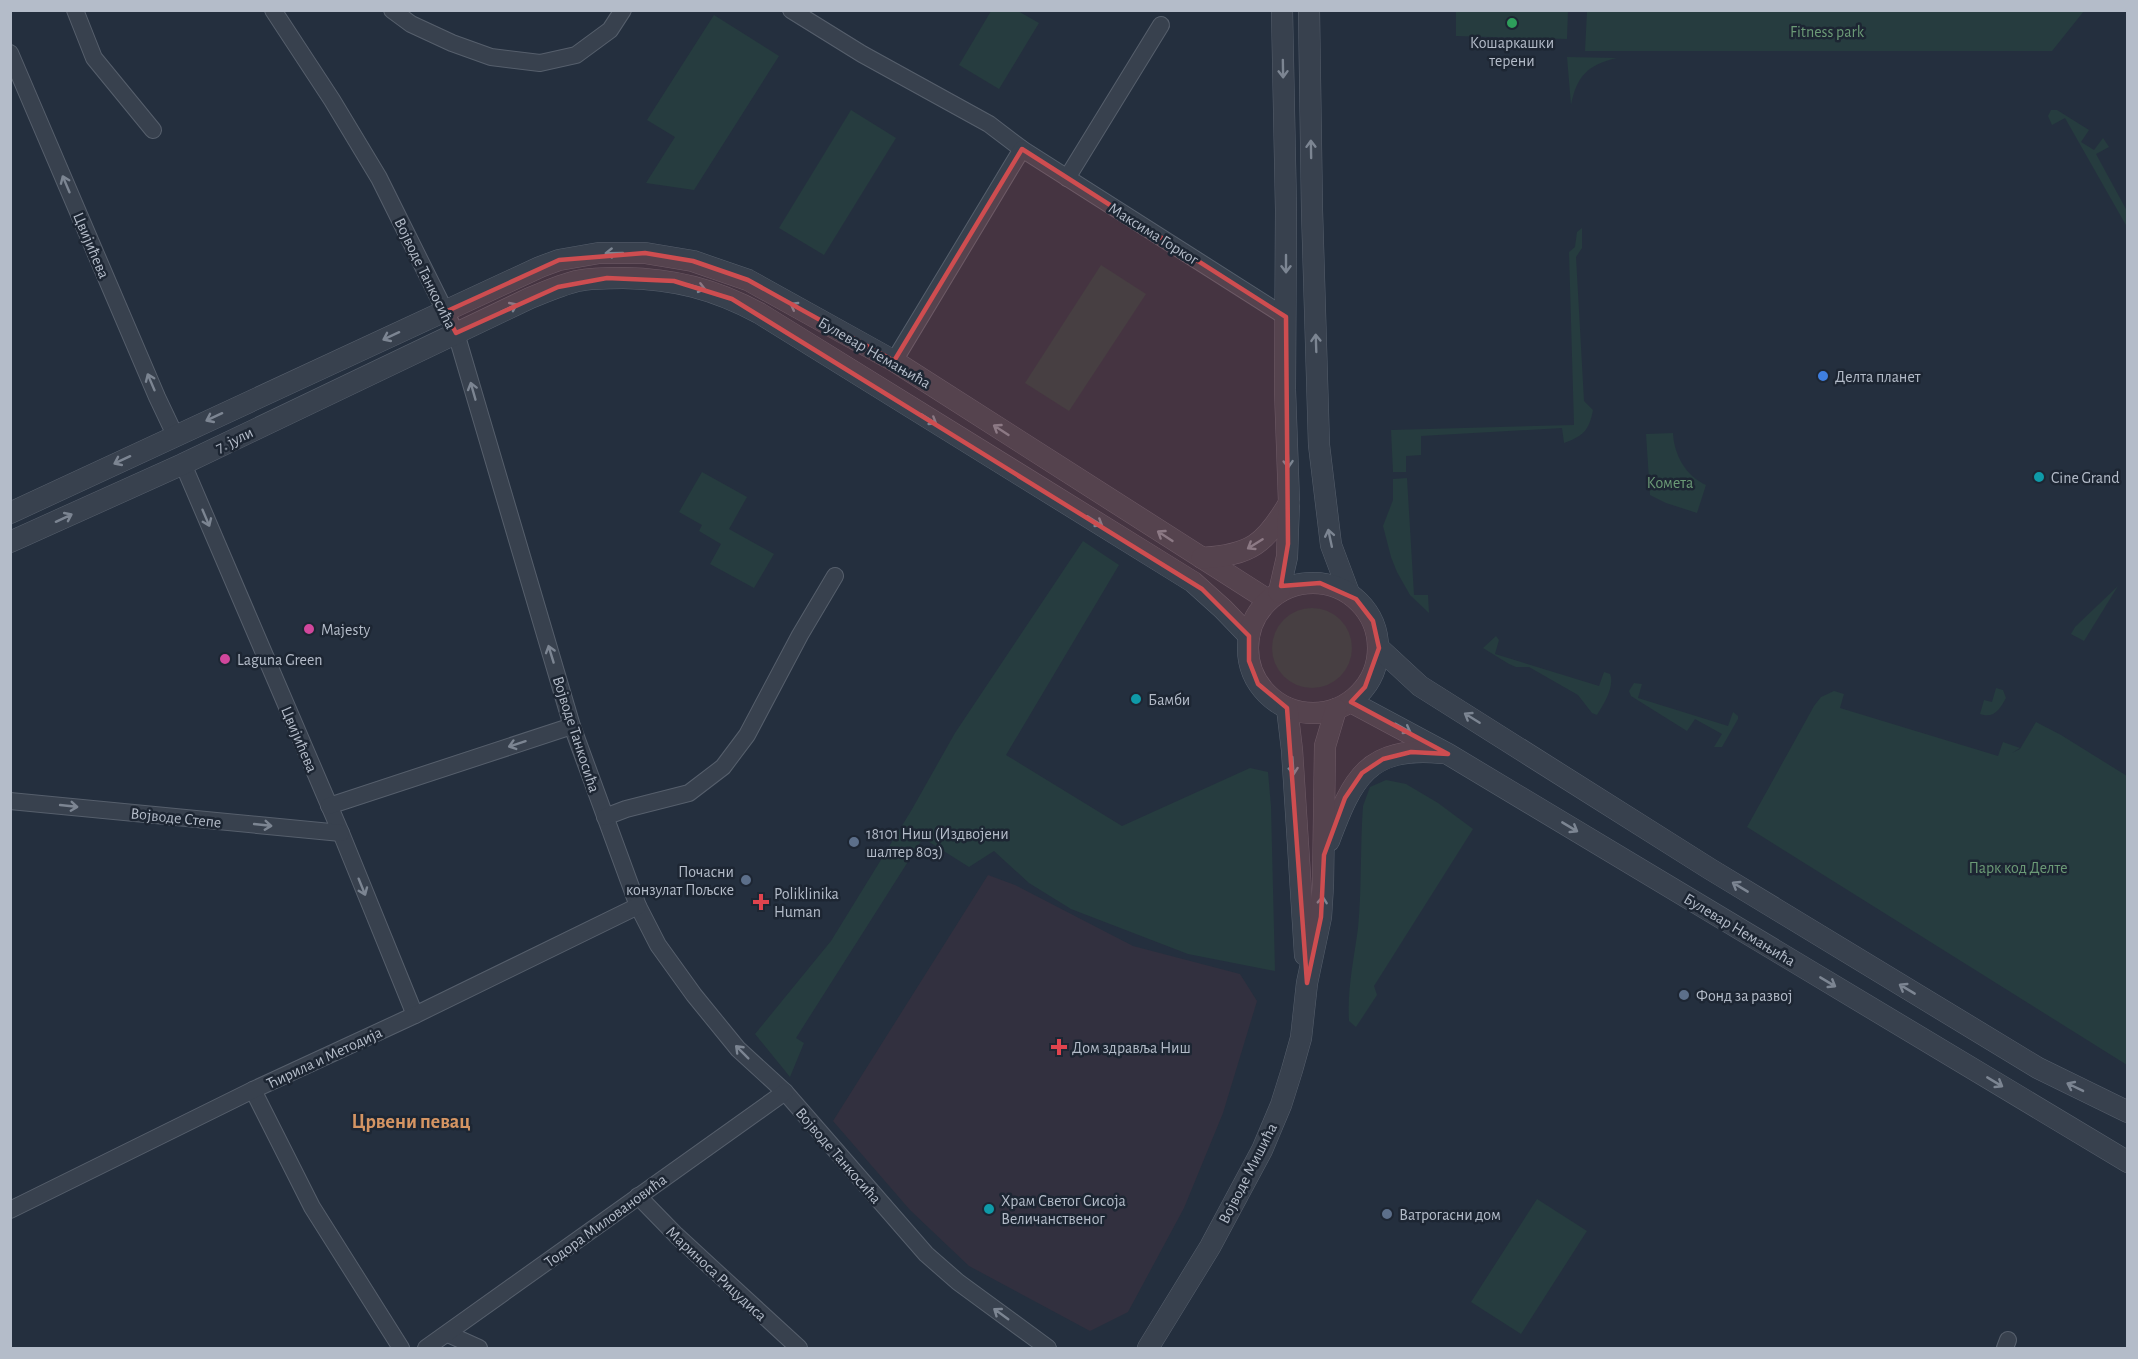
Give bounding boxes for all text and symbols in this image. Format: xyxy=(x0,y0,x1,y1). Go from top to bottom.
marker: Кошаркашки терени xyxy=(1505,16,1519,30)
park label: Fitness park xyxy=(1790,24,1865,40)
place label: Кошаркашки терени xyxy=(1470,35,1554,69)
one-way arrow xyxy=(1277,58,1289,78)
one-way arrow xyxy=(1305,139,1317,159)
one-way arrow xyxy=(60,175,71,193)
street label: Максима Горког xyxy=(1106,200,1202,268)
street label: Цвијићева xyxy=(69,210,112,281)
street label: Војводе Танкосића xyxy=(390,215,459,332)
one-way arrow xyxy=(605,247,625,259)
one-way arrow xyxy=(1280,253,1292,273)
one-way arrow xyxy=(687,282,706,293)
one-way arrow xyxy=(499,302,517,314)
one-way arrow xyxy=(790,302,807,314)
street label: Булевар Немањића xyxy=(815,314,933,392)
one-way arrow xyxy=(383,331,401,342)
one-way arrow xyxy=(1310,334,1322,354)
marker: Делта планет xyxy=(1816,369,1830,383)
place label: Делта планет xyxy=(1835,369,1921,385)
one-way arrow xyxy=(144,374,156,392)
one-way arrow xyxy=(467,382,478,401)
one-way arrow xyxy=(206,412,224,424)
one-way arrow xyxy=(920,413,937,425)
street label: 7. јули xyxy=(213,424,256,457)
one-way arrow xyxy=(993,424,1010,436)
one-way arrow xyxy=(1282,448,1293,468)
one-way arrow xyxy=(114,455,132,467)
marker: Cine Grand xyxy=(2032,470,2046,484)
place label: Cine Grand xyxy=(2051,470,2120,486)
park label: Комета xyxy=(1647,475,1693,491)
one-way arrow xyxy=(201,508,212,526)
one-way arrow xyxy=(54,512,72,523)
one-way arrow xyxy=(1086,516,1103,528)
one-way arrow xyxy=(1324,528,1335,548)
one-way arrow xyxy=(1157,529,1174,541)
one-way arrow xyxy=(1247,539,1264,551)
marker: Majesty xyxy=(302,622,316,636)
place label: Majesty xyxy=(321,622,370,639)
one-way arrow xyxy=(545,645,556,664)
marker: Laguna Green xyxy=(218,652,232,666)
place label: Laguna Green xyxy=(237,652,323,668)
street label: Војводе Танкосића xyxy=(549,674,602,795)
marker: Бамби xyxy=(1129,692,1143,706)
place label: Бамби xyxy=(1148,692,1190,708)
street label: Цвијићева xyxy=(277,704,320,775)
one-way arrow xyxy=(1464,712,1481,724)
one-way arrow xyxy=(1393,723,1411,734)
one-way arrow xyxy=(508,739,527,750)
one-way arrow xyxy=(1288,756,1299,775)
one-way arrow xyxy=(58,801,78,812)
street label: Војводе Степе xyxy=(130,805,222,832)
one-way arrow xyxy=(252,820,272,831)
one-way arrow xyxy=(1561,822,1578,834)
place label: 18101 Ниш (Издвојени шалтер 803) xyxy=(866,826,1009,860)
marker: 18101 Ниш (Издвојени шалтер 803) xyxy=(847,835,861,849)
park label: Парк код Делте xyxy=(1968,860,2068,876)
place label: Почасни конзулат Пољске xyxy=(626,864,734,899)
marker: Почасни конзулат Пољске xyxy=(739,873,753,887)
one-way arrow xyxy=(357,877,368,896)
one-way arrow xyxy=(1732,881,1749,893)
place label: Poliklinika Human xyxy=(774,886,839,920)
street label: Булевар Немањића xyxy=(1681,890,1798,970)
marker: Poliklinika Human xyxy=(752,893,770,911)
one-way arrow xyxy=(1317,895,1328,915)
one-way arrow xyxy=(1819,976,1836,988)
one-way arrow xyxy=(1899,982,1916,994)
marker: Фонд за развој xyxy=(1677,988,1691,1002)
place label: Фонд за развој xyxy=(1696,988,1792,1005)
street label: Ћирила и Методија xyxy=(264,1024,385,1093)
marker: Дом здравља Ниш xyxy=(1050,1038,1068,1056)
place label: Дом здравља Ниш xyxy=(1072,1040,1191,1056)
one-way arrow xyxy=(735,1045,750,1059)
one-way arrow xyxy=(1986,1076,2003,1088)
one-way arrow xyxy=(2066,1080,2084,1092)
street label: Војводе Танкосића xyxy=(792,1105,884,1207)
district label: Црвени певац xyxy=(352,1112,470,1132)
street label: Војводе Мишића xyxy=(1216,1121,1281,1227)
street label: Тодора Миловановића xyxy=(542,1171,670,1270)
place label: Храм Светог Сисоја Величанственог xyxy=(1001,1193,1126,1227)
marker: Храм Светог Сисоја Величанственог xyxy=(982,1202,996,1216)
marker: Ватрогасни дом xyxy=(1380,1207,1394,1221)
place label: Ватрогасни дом xyxy=(1399,1207,1501,1223)
street label: Мариноса Рицудиса xyxy=(662,1223,770,1325)
one-way arrow xyxy=(993,1308,1009,1320)

